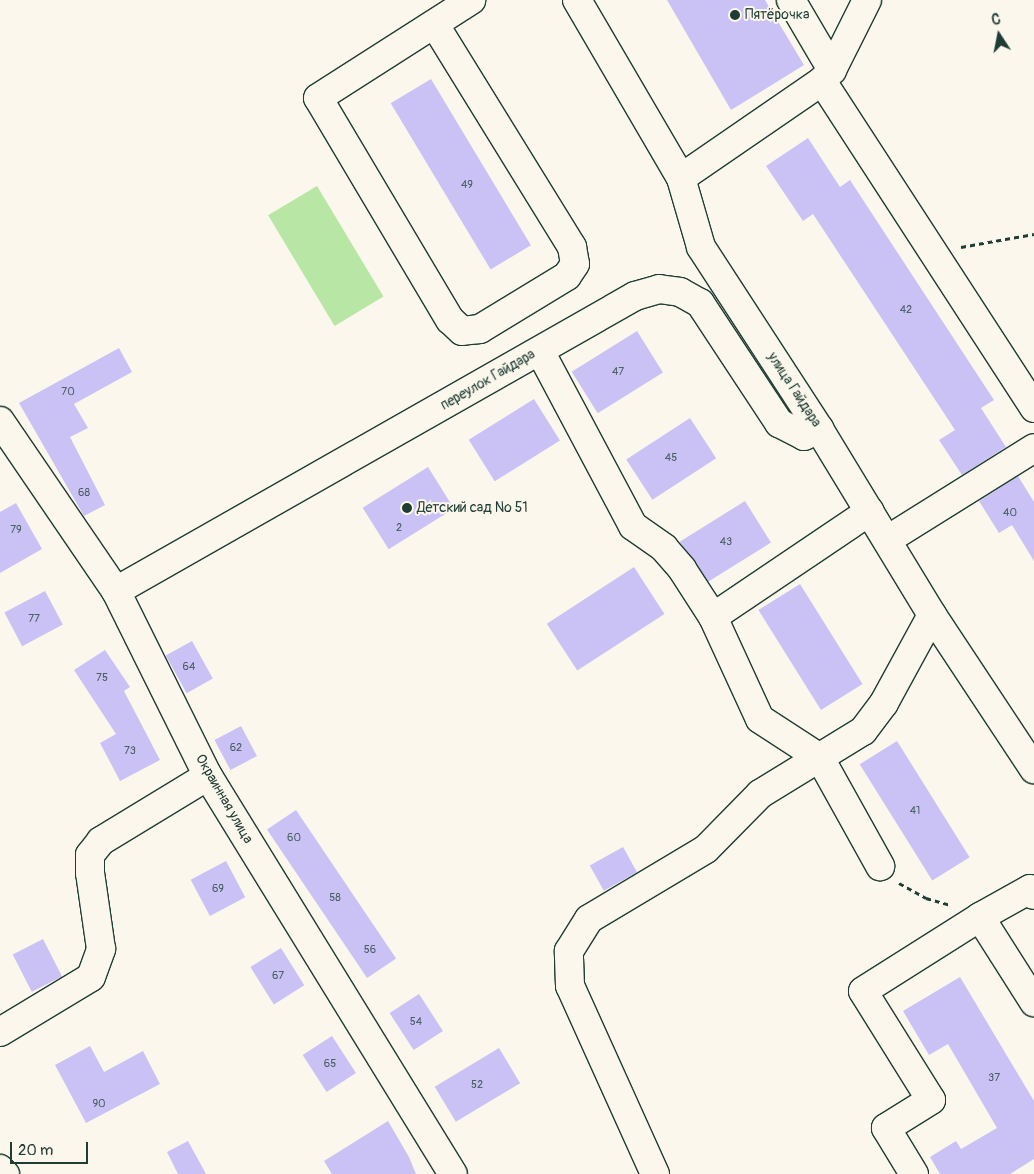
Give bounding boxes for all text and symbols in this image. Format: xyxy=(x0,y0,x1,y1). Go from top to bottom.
place label: Пятёрочка xyxy=(745,7,809,23)
marker: Пятёрочка xyxy=(729,9,741,21)
north arrow xyxy=(974,10,1024,60)
text: С xyxy=(990,11,1002,29)
house number: 49 xyxy=(461,178,473,192)
house number: 42 xyxy=(900,303,912,317)
street label: переулок Гайдара xyxy=(438,346,538,414)
street label: улица Гайдара xyxy=(764,349,824,431)
house number: 47 xyxy=(612,365,624,379)
house number: 70 xyxy=(61,385,75,399)
house number: 45 xyxy=(665,451,677,465)
house number: 68 xyxy=(78,486,90,500)
place label: Детский сад № 51 xyxy=(417,500,528,516)
marker: Детский сад № 51 xyxy=(401,502,413,514)
house number: 40 xyxy=(1003,506,1017,520)
house number: 2 xyxy=(396,521,402,535)
house number: 79 xyxy=(10,523,22,537)
house number: 43 xyxy=(720,535,732,549)
house number: 77 xyxy=(28,612,40,626)
house number: 64 xyxy=(183,660,195,674)
house number: 75 xyxy=(96,671,108,685)
house number: 62 xyxy=(230,741,242,755)
house number: 73 xyxy=(124,744,136,758)
street label: Окраинная улица xyxy=(192,751,256,847)
house number: 41 xyxy=(910,804,920,818)
house number: 60 xyxy=(287,831,301,845)
house number: 69 xyxy=(212,882,224,896)
house number: 58 xyxy=(329,891,341,905)
house number: 56 xyxy=(364,943,376,957)
house number: 67 xyxy=(272,969,284,983)
house number: 54 xyxy=(410,1015,422,1029)
house number: 65 xyxy=(324,1057,336,1071)
house number: 37 xyxy=(988,1071,1000,1085)
house number: 52 xyxy=(471,1078,483,1092)
house number: 90 xyxy=(92,1097,106,1111)
scale bar xyxy=(12,1132,90,1164)
text: 20 m xyxy=(18,1141,53,1160)

